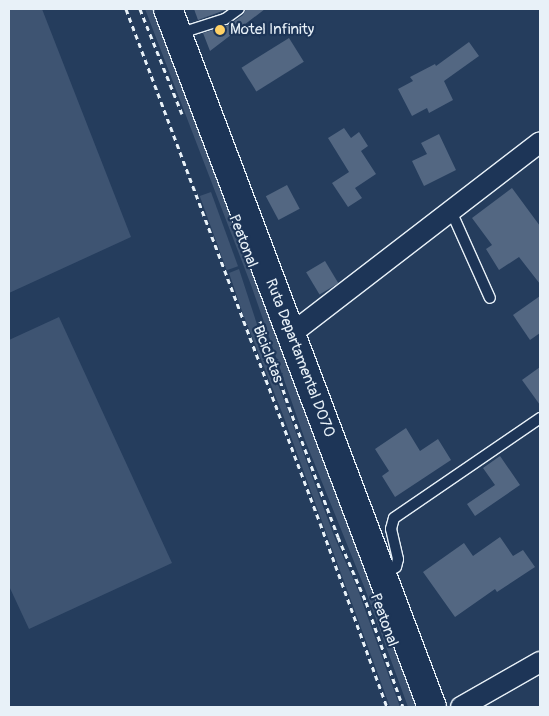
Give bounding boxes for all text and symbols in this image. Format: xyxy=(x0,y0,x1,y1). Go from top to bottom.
place label: Motel Infinity xyxy=(230,21,314,39)
marker: Motel Infinity xyxy=(214,24,226,36)
street label: Peatonal xyxy=(225,212,261,270)
street label: Ruta Departamental D070 xyxy=(261,276,339,440)
street label: Bicicletas xyxy=(249,323,287,385)
street label: Peatonal xyxy=(366,591,402,649)

